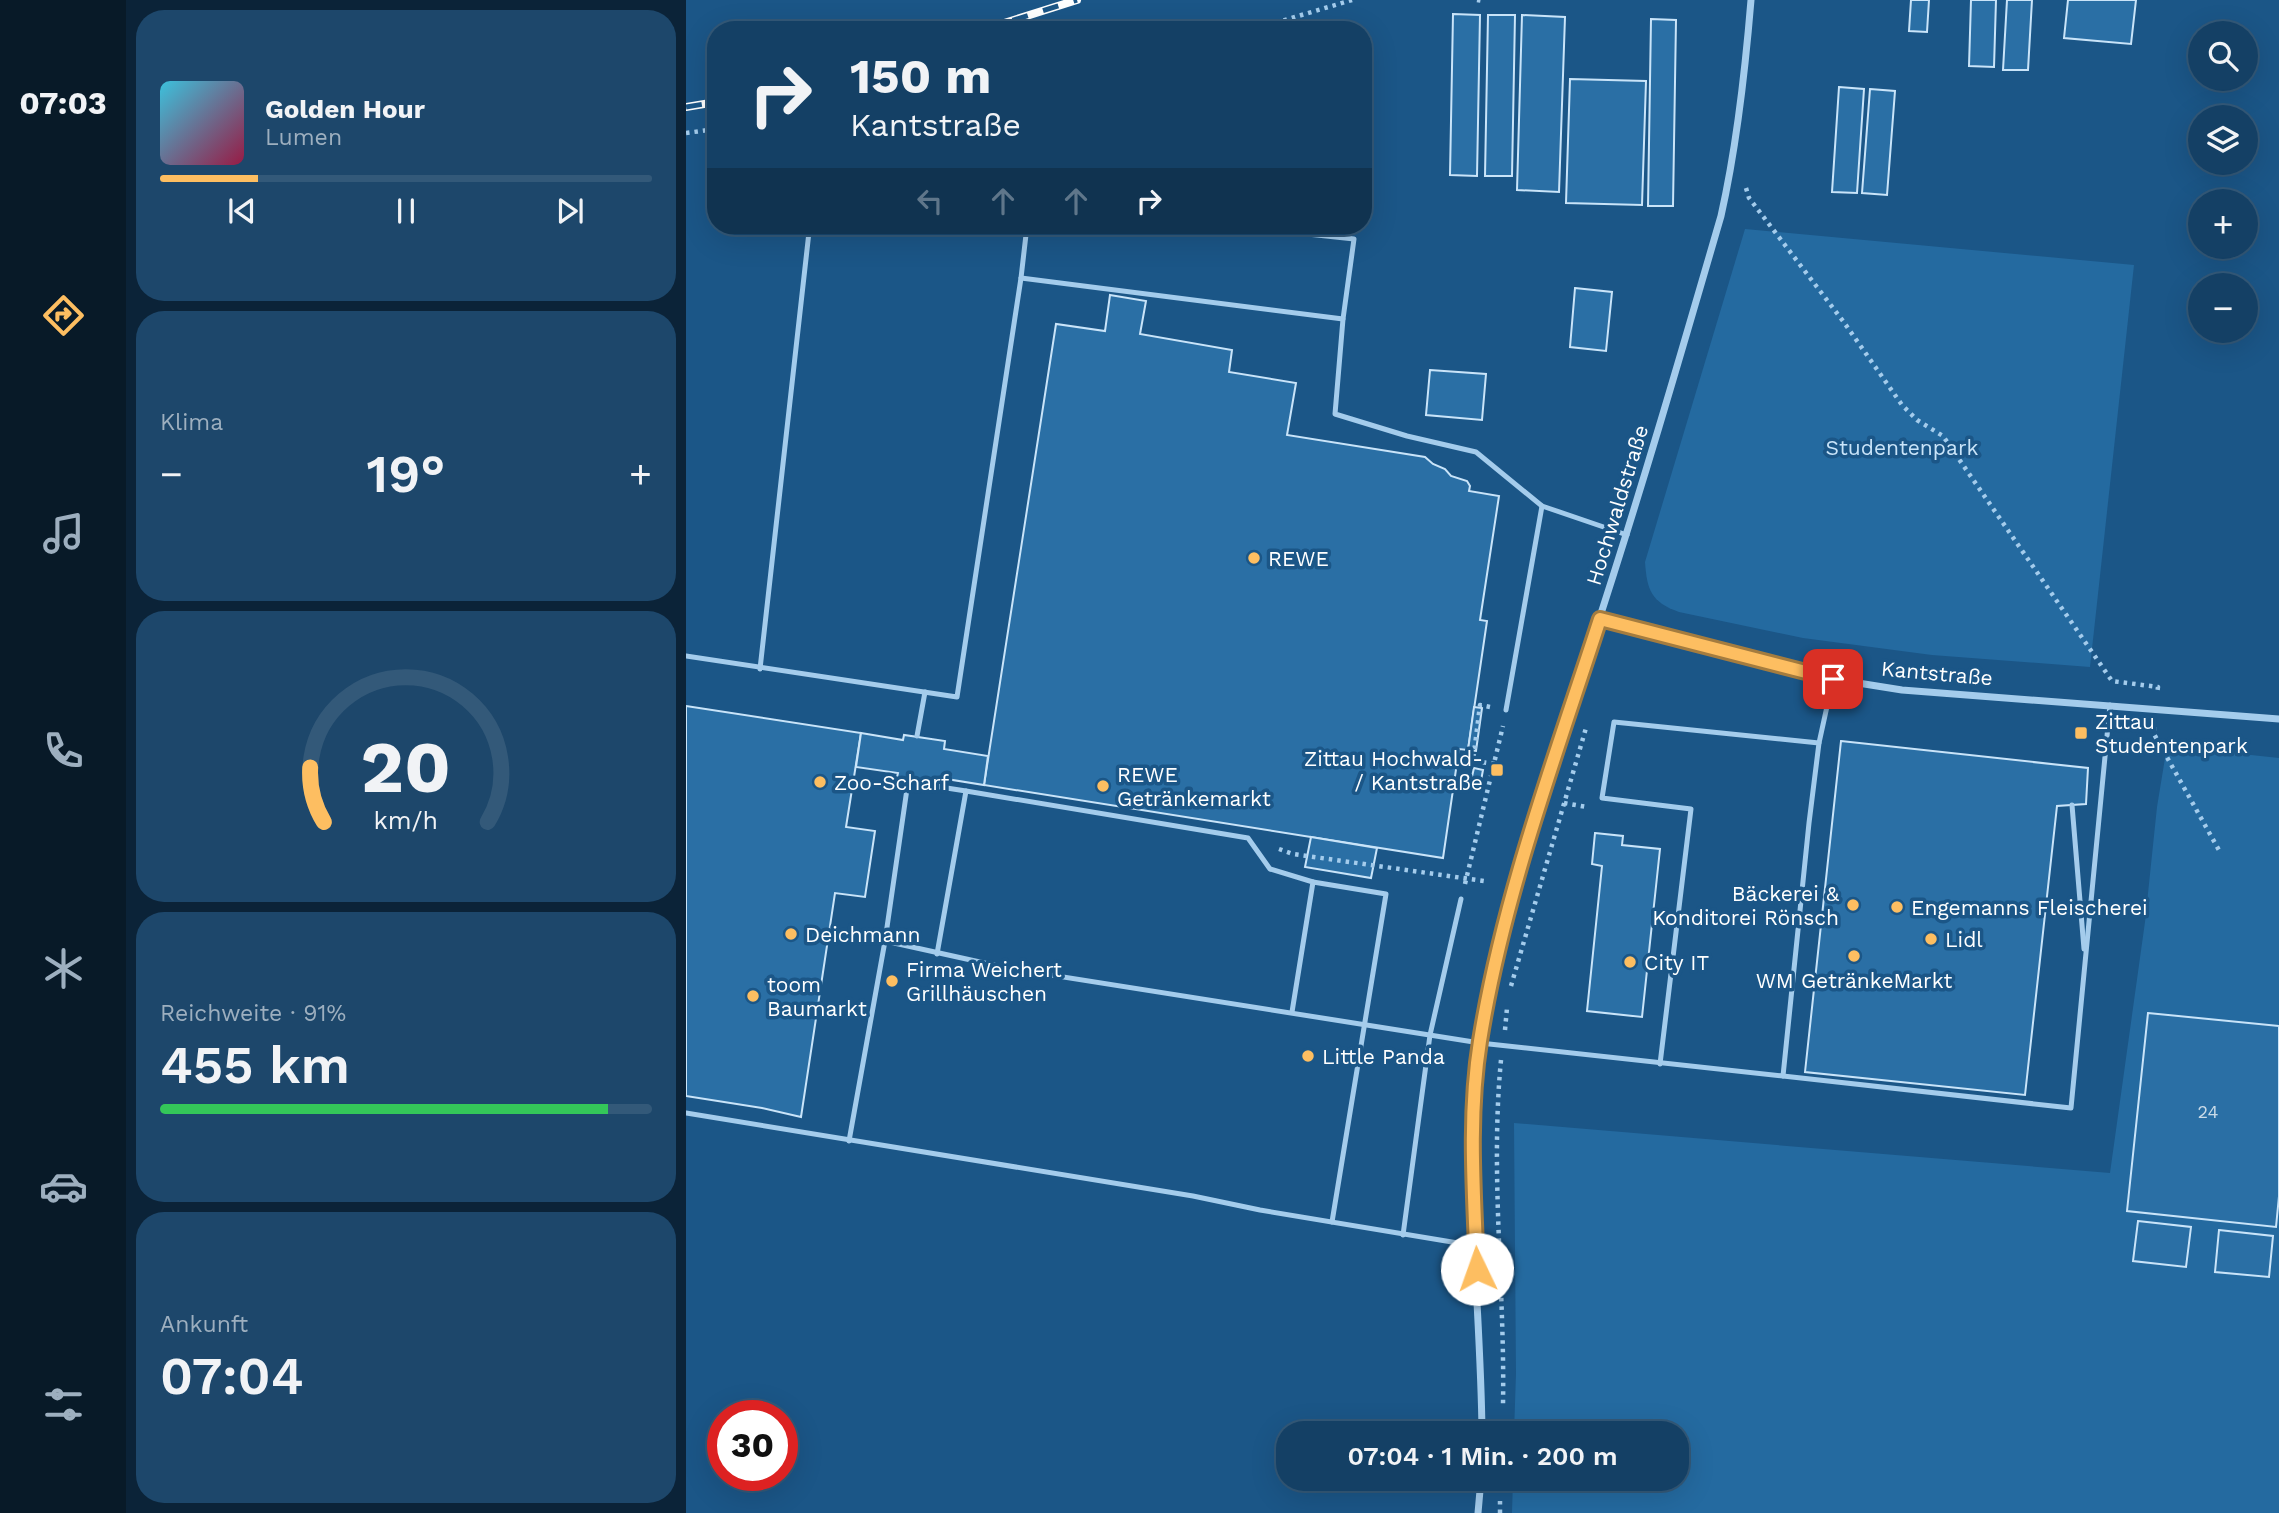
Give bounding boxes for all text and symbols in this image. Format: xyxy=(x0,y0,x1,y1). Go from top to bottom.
map controls xyxy=(2188,21,2258,343)
button: search xyxy=(2188,21,2258,91)
text: 150 m xyxy=(850,47,991,105)
icon: right xyxy=(735,49,826,140)
text: 07:03 xyxy=(19,84,107,122)
text: Golden Hour xyxy=(265,94,425,124)
button: layers xyxy=(2188,105,2258,175)
text: Kantstraße xyxy=(850,106,1021,144)
text: Lumen xyxy=(265,124,342,151)
icon: left xyxy=(911,182,949,220)
icon: ahead xyxy=(984,182,1022,220)
icon: ahead xyxy=(1057,182,1095,220)
icon: right xyxy=(1130,182,1168,220)
button: + xyxy=(2188,189,2258,259)
icon: previous xyxy=(223,192,261,230)
icon: pause xyxy=(387,192,425,230)
icon: next xyxy=(551,192,589,230)
button: − xyxy=(2188,273,2258,343)
icon: directions xyxy=(39,291,88,340)
text: Klima xyxy=(160,409,223,436)
street label: Hochwaldstraße xyxy=(1581,422,1653,588)
park label: Studentenpark xyxy=(1826,435,1978,460)
text: 19° xyxy=(367,444,445,505)
text: − xyxy=(160,452,183,496)
text: + xyxy=(629,452,652,496)
icon: music xyxy=(39,509,88,558)
place label: REWE xyxy=(1268,546,1329,571)
marker: REWE xyxy=(1246,550,1262,566)
pin xyxy=(1803,649,1863,709)
street label: Kantstraße xyxy=(1880,656,1994,690)
icon: arrive xyxy=(1814,660,1852,698)
place label: Zittau Studentenpark xyxy=(2095,709,2248,758)
text: 20 xyxy=(361,725,451,811)
marker: Zittau Studentenpark xyxy=(2073,725,2089,741)
icon: phone xyxy=(39,726,88,775)
place label: Zittau Hochwald- / Kantstraße xyxy=(1304,746,1483,795)
place label: REWE Getränkemarkt xyxy=(1117,762,1271,811)
marker: Zittau Hochwald- / Kantstraße xyxy=(1489,762,1505,778)
place label: Zoo-Scharf xyxy=(834,770,949,795)
marker: Zoo-Scharf xyxy=(812,774,828,790)
marker: REWE Getränkemarkt xyxy=(1095,778,1111,794)
text: km/h xyxy=(374,806,438,835)
place label: Bäckerei & Konditorei Rönsch xyxy=(1652,881,1840,930)
place label: Engemanns Fleischerei xyxy=(1911,895,2148,920)
marker: Bäckerei & Konditorei Rönsch xyxy=(1845,897,1861,913)
marker: Engemanns Fleischerei xyxy=(1889,899,1905,915)
place label: Deichmann xyxy=(805,922,921,947)
marker: Deichmann xyxy=(783,926,799,942)
place label: Lidl xyxy=(1945,927,1983,952)
marker: Lidl xyxy=(1923,931,1939,947)
icon: climate xyxy=(39,944,88,993)
marker: WM GetränkeMarkt xyxy=(1846,948,1862,964)
place label: City IT xyxy=(1644,950,1709,975)
marker: City IT xyxy=(1622,954,1638,970)
place label: Firma Weichert Grillhäuschen xyxy=(906,957,1062,1006)
place label: WM GetränkeMarkt xyxy=(1756,968,1953,993)
place label: toom Baumarkt xyxy=(767,972,867,1021)
marker: Firma Weichert Grillhäuschen xyxy=(884,973,900,989)
marker: toom Baumarkt xyxy=(745,988,761,1004)
text: Reichweite · 91% xyxy=(160,1000,346,1027)
text: 455 km xyxy=(160,1035,350,1096)
place label: Little Panda xyxy=(1322,1044,1445,1069)
marker: Little Panda xyxy=(1300,1048,1316,1064)
house number: 24 xyxy=(2198,1101,2218,1122)
icon: car xyxy=(39,1162,88,1211)
position arrow xyxy=(1440,1232,1514,1306)
text: Ankunft xyxy=(160,1311,248,1338)
text: 07:04 xyxy=(160,1346,304,1407)
icon: filters xyxy=(39,1380,88,1429)
speed limit sign: 30 xyxy=(707,1400,798,1491)
text: 07:04 · 1 Min. · 200 m xyxy=(1347,1441,1618,1471)

